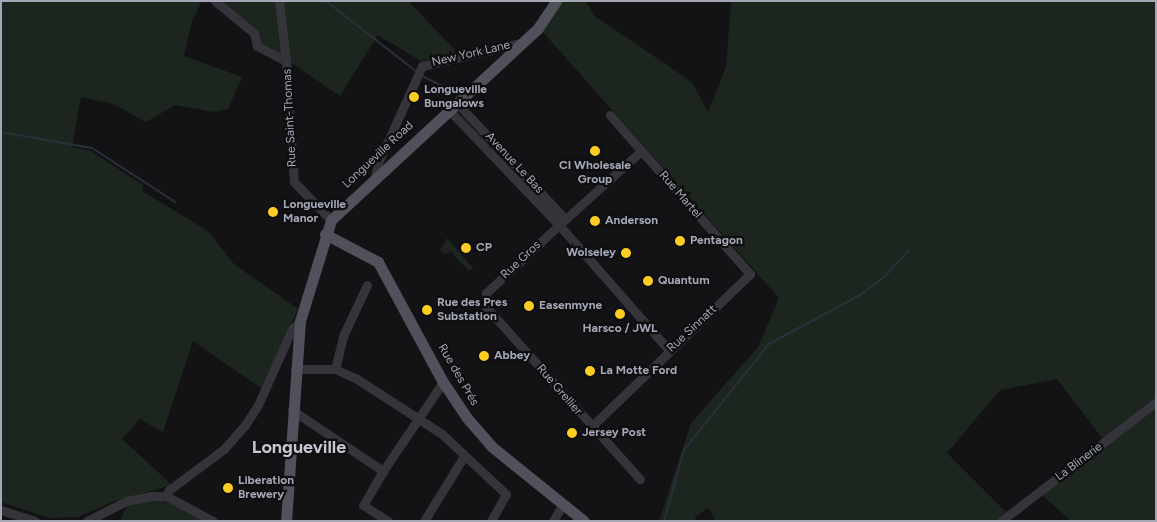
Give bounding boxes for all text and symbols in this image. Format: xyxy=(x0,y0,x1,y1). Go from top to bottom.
street label: New York Lane xyxy=(430,38,512,70)
street label: Rue Saint-Thomas xyxy=(280,68,300,168)
place label: Longueville Bungalows xyxy=(424,83,487,111)
marker: Longueville Bungalows xyxy=(408,91,420,103)
street label: Longueville Road xyxy=(340,119,416,191)
street label: Avenue Le Bas xyxy=(482,129,546,197)
marker: CI Wholesale Group xyxy=(589,145,601,157)
place label: CI Wholesale Group xyxy=(559,159,631,187)
street label: Rue Martel xyxy=(656,168,704,222)
place label: Longueville Manor xyxy=(283,198,346,226)
marker: Longueville Manor xyxy=(267,206,279,218)
place label: Anderson xyxy=(605,214,658,228)
marker: Anderson xyxy=(589,215,601,227)
place label: Pentagon xyxy=(690,234,743,248)
marker: Pentagon xyxy=(674,235,686,247)
street label: Rue Gros xyxy=(498,238,544,282)
place label: CP xyxy=(476,241,492,255)
marker: CP xyxy=(460,242,472,254)
place label: Wolseley xyxy=(566,246,616,260)
marker: Wolseley xyxy=(620,247,632,259)
place label: Quantum xyxy=(658,274,710,288)
marker: Quantum xyxy=(642,275,654,287)
place label: Rue des Pres Substation xyxy=(437,296,507,324)
place label: Easenmyne xyxy=(539,299,602,313)
marker: Easenmyne xyxy=(523,300,535,312)
street label: Rue Sinnatt xyxy=(664,302,720,356)
marker: Rue des Pres Substation xyxy=(421,304,433,316)
marker: Harsco / JWL xyxy=(614,308,626,320)
place label: Harsco / JWL xyxy=(583,322,657,336)
street label: Rue des Prés xyxy=(435,342,481,408)
place label: Abbey xyxy=(494,349,530,363)
marker: Abbey xyxy=(478,350,490,362)
street label: Rue Grellier xyxy=(533,362,585,418)
place label: La Motte Ford xyxy=(600,364,677,378)
marker: La Motte Ford xyxy=(584,365,596,377)
place label: Jersey Post xyxy=(582,426,646,440)
marker: Jersey Post xyxy=(566,427,578,439)
district label: Longueville xyxy=(252,436,346,458)
street label: La Blinerie xyxy=(1053,440,1105,484)
place label: Liberation Brewery xyxy=(238,474,294,502)
marker: Liberation Brewery xyxy=(222,482,234,494)

